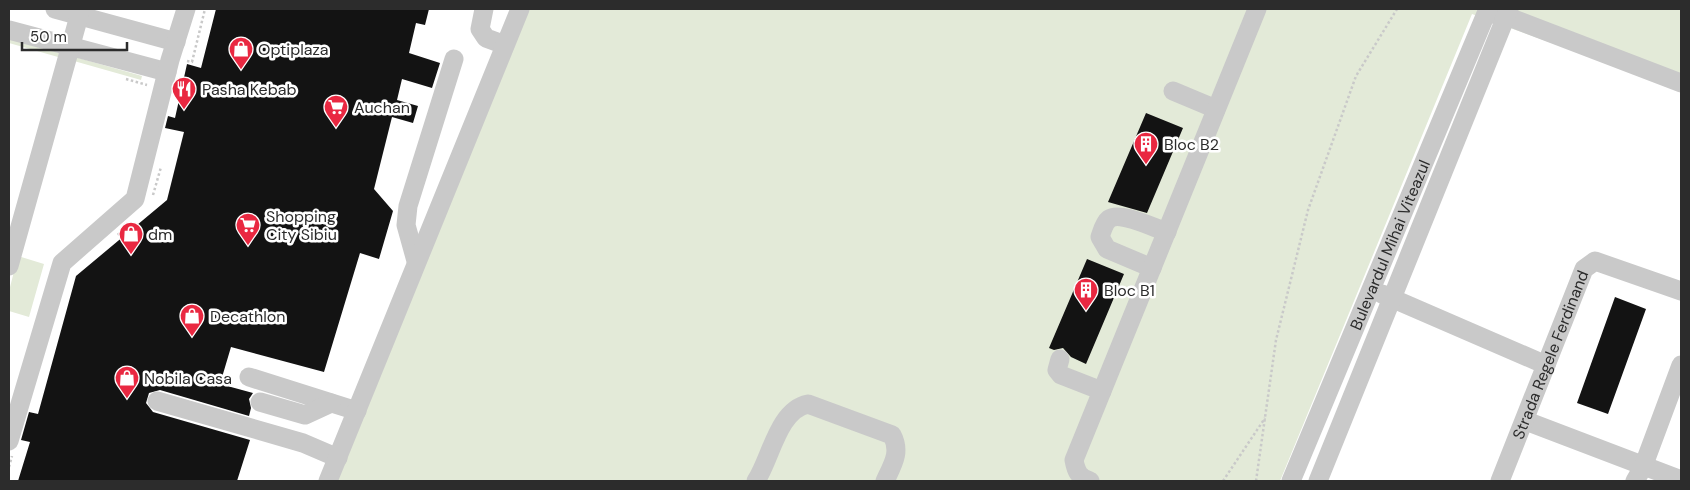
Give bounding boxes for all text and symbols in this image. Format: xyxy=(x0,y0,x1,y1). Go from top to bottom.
scale bar xyxy=(22,20,128,52)
text: 50 m xyxy=(30,27,67,47)
shop icon: Optiplaza xyxy=(228,36,254,70)
place label: Optiplaza xyxy=(258,39,329,60)
restaurant icon: Pasha Kebab xyxy=(171,76,197,110)
place label: Pasha Kebab xyxy=(202,79,296,100)
supermarket icon: Auchan xyxy=(323,94,349,128)
place label: Auchan xyxy=(354,97,410,118)
building icon: Bloc B2 xyxy=(1133,131,1159,165)
place label: Bloc B2 xyxy=(1164,134,1219,155)
street label: Bulevardul Mihai Viteazul xyxy=(1345,157,1435,333)
place label: Shopping City Sibiu xyxy=(266,206,337,245)
supermarket icon: Shopping City Sibiu xyxy=(235,212,261,246)
shop icon: dm xyxy=(118,221,144,255)
place label: dm xyxy=(148,224,172,245)
street label: Strada Regele Ferdinand xyxy=(1508,267,1593,442)
building icon: Bloc B1 xyxy=(1073,277,1099,311)
place label: Bloc B1 xyxy=(1104,280,1155,301)
shop icon: Decathlon xyxy=(179,303,205,337)
place label: Decathlon xyxy=(210,306,285,327)
shop icon: Nobila Casa xyxy=(114,365,140,399)
place label: Nobila Casa xyxy=(144,368,232,389)

